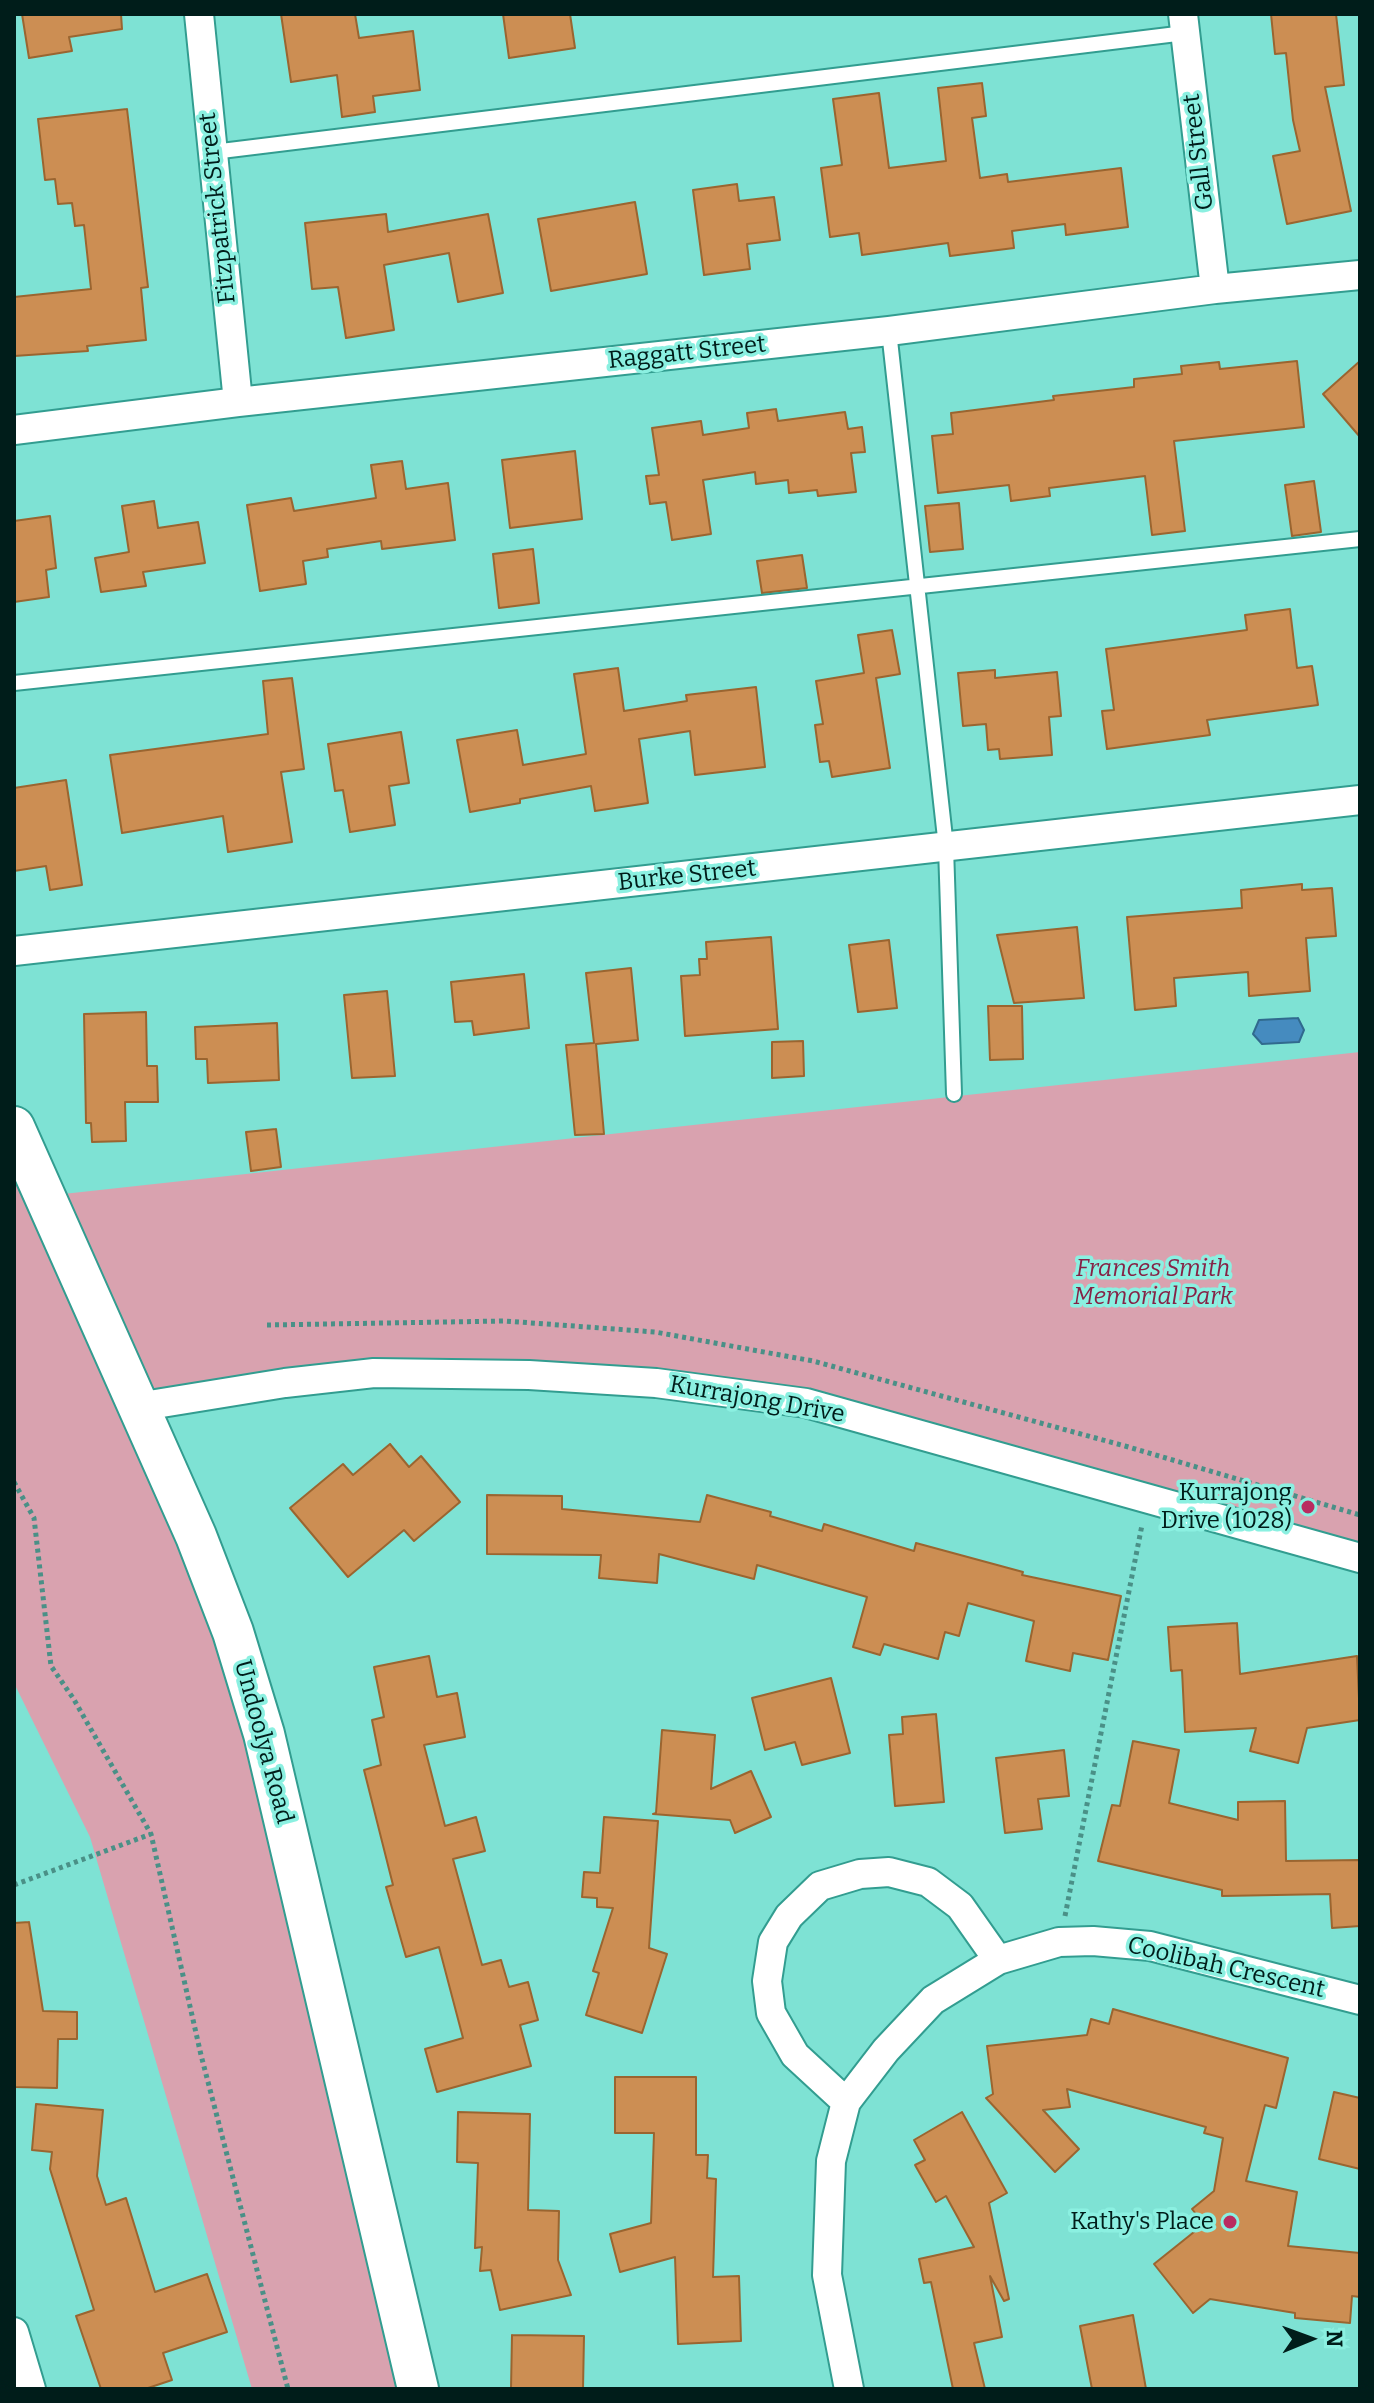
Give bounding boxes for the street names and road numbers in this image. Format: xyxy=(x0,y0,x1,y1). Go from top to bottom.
street label: Gall Street xyxy=(1178,92,1220,212)
street label: Fitzpatrick Street xyxy=(194,111,242,305)
street label: Raggatt Street xyxy=(607,330,767,376)
street label: Burke Street xyxy=(617,854,757,898)
street label: Kurrajong Drive xyxy=(667,1370,847,1430)
street label: Undoolya Road xyxy=(227,1657,299,1827)
street label: Coolibah Crescent xyxy=(1125,1931,1327,2005)

